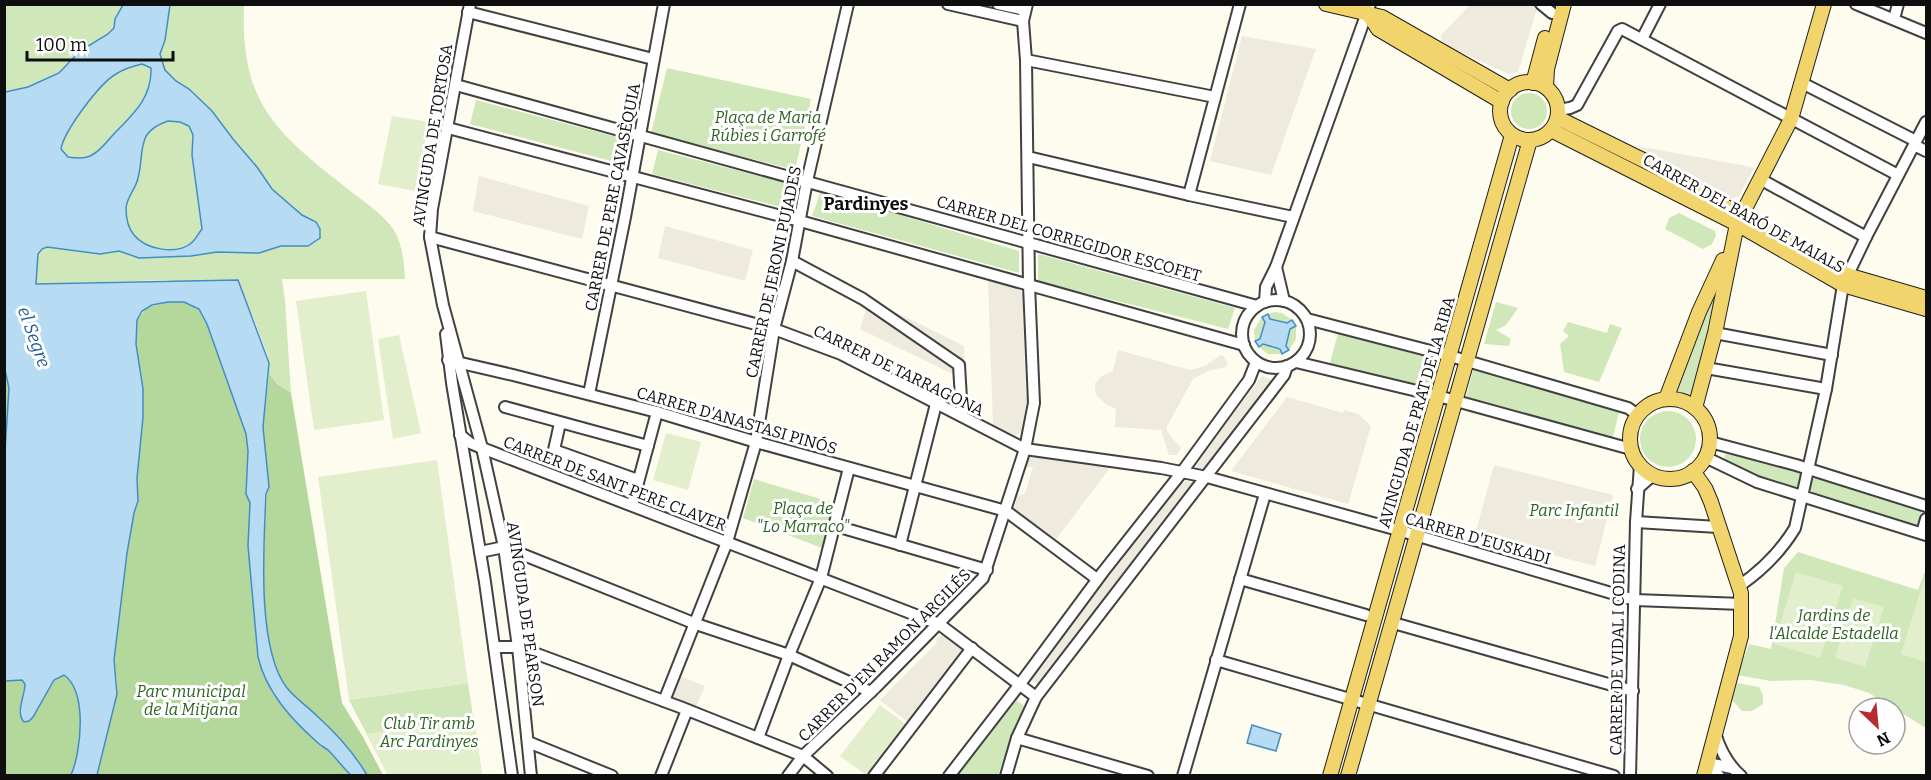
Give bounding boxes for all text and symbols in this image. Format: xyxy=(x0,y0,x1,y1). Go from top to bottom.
scale bar xyxy=(27,24,172,62)
text: 100 m xyxy=(36,34,87,56)
street label: AVINGUDA DE TORTOSA xyxy=(409,42,456,228)
street label: CARRER DE PERE CAVASÈQUIA xyxy=(580,80,644,313)
park label: Plaça de Maria Rúbies i Garrofé xyxy=(710,108,826,145)
street label: CARRER DEL BARÓ DE MAIALS xyxy=(1640,149,1848,277)
street label: CARRER DE JERONI PUJADES xyxy=(742,164,805,380)
street label: CARRER DEL CORREGIDOR ESCOFET xyxy=(934,192,1203,285)
district label: Pardinyes xyxy=(824,193,909,215)
street label: AVINGUDA DE PRAT DE LA RIBA xyxy=(1374,294,1459,530)
water label: el Segre xyxy=(13,304,55,370)
street label: CARRER DE TARRAGONA xyxy=(810,321,988,420)
street label: CARRER D'ANASTASI PINÓS xyxy=(634,382,840,458)
street label: CARRER DE SANT PERE CLAVER xyxy=(501,432,730,535)
park label: Plaça de "Lo Marraco" xyxy=(757,499,850,536)
park label: Parc Infantil xyxy=(1529,501,1619,520)
street label: CARRER D'EUSKADI xyxy=(1403,509,1553,568)
street label: AVINGUDA DE PEARSON xyxy=(503,520,548,708)
street label: CARRER DE VIDAL I CODINA xyxy=(1606,543,1629,756)
street label: CARRER D'EN RAMON ARGILÉS xyxy=(793,564,975,746)
park label: Jardins de l'Alcalde Estadella xyxy=(1769,606,1899,643)
park label: Parc municipal de la Mitjana xyxy=(136,682,246,719)
north arrow xyxy=(1847,696,1907,756)
park label: Club Tir amb Arc Pardinyes xyxy=(379,714,479,751)
text: N xyxy=(1874,728,1893,750)

